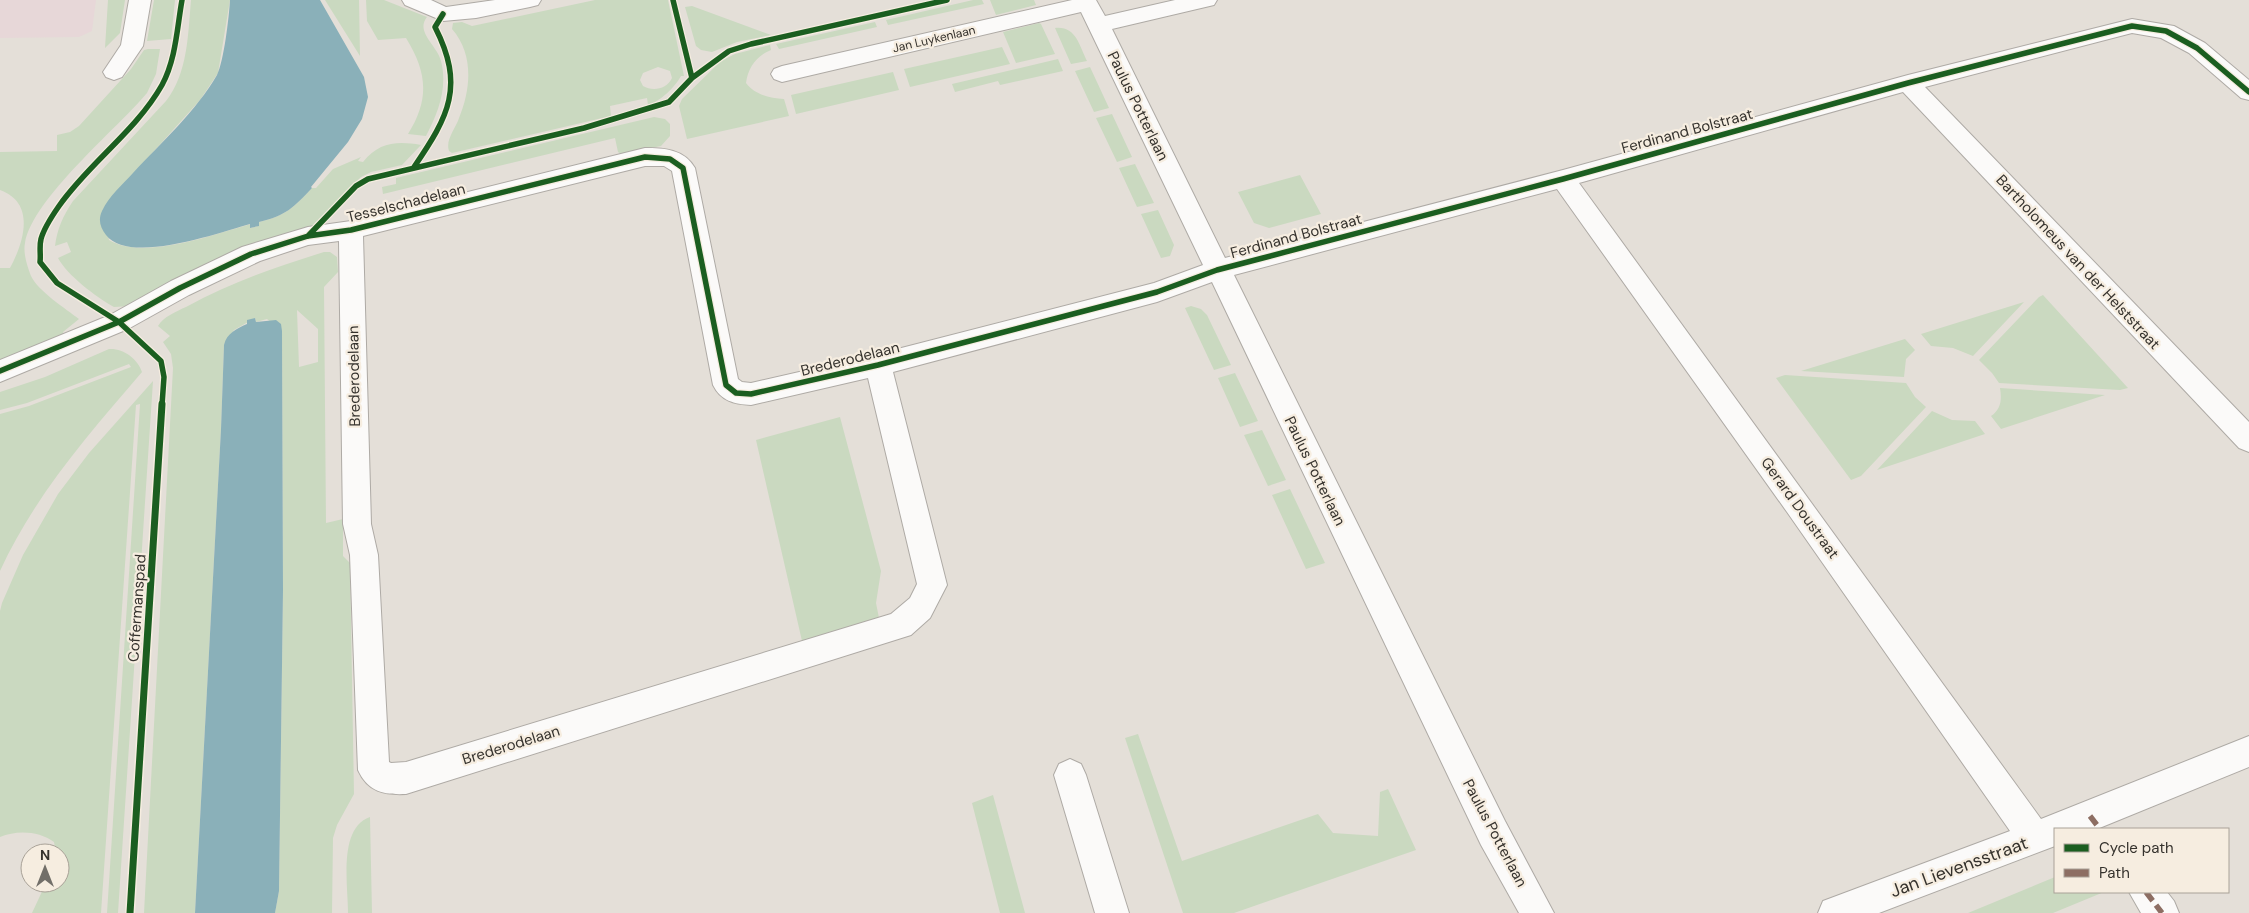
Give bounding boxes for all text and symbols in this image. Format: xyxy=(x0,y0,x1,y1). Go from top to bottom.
street label: Jan Luykenlaan xyxy=(891,22,977,56)
street label: Paulus Potterlaan xyxy=(1103,48,1173,164)
street label: Ferdinand Bolstraat xyxy=(1619,104,1755,158)
street label: Bartholomeus van der Helststraat xyxy=(1992,170,2164,354)
street label: Tesselschadelaan xyxy=(345,179,467,227)
street label: Ferdinand Bolstraat xyxy=(1228,209,1364,263)
street label: Brederodelaan xyxy=(343,325,365,427)
street label: Brederodelaan xyxy=(799,337,901,381)
street label: Paulus Potterlaan xyxy=(1280,413,1350,529)
street label: Gerard Doustraat xyxy=(1756,453,1844,563)
street label: Coffermanspad xyxy=(123,553,151,663)
street label: Brederodelaan xyxy=(460,721,562,769)
street label: Paulus Potterlaan xyxy=(1458,776,1532,890)
legend xyxy=(2054,828,2229,893)
street label: Jan Lievensstraat xyxy=(1887,831,2031,903)
text: Cycle path xyxy=(2099,838,2174,858)
north arrow xyxy=(20,843,70,893)
text: N xyxy=(40,846,50,864)
text: Path xyxy=(2099,863,2130,883)

